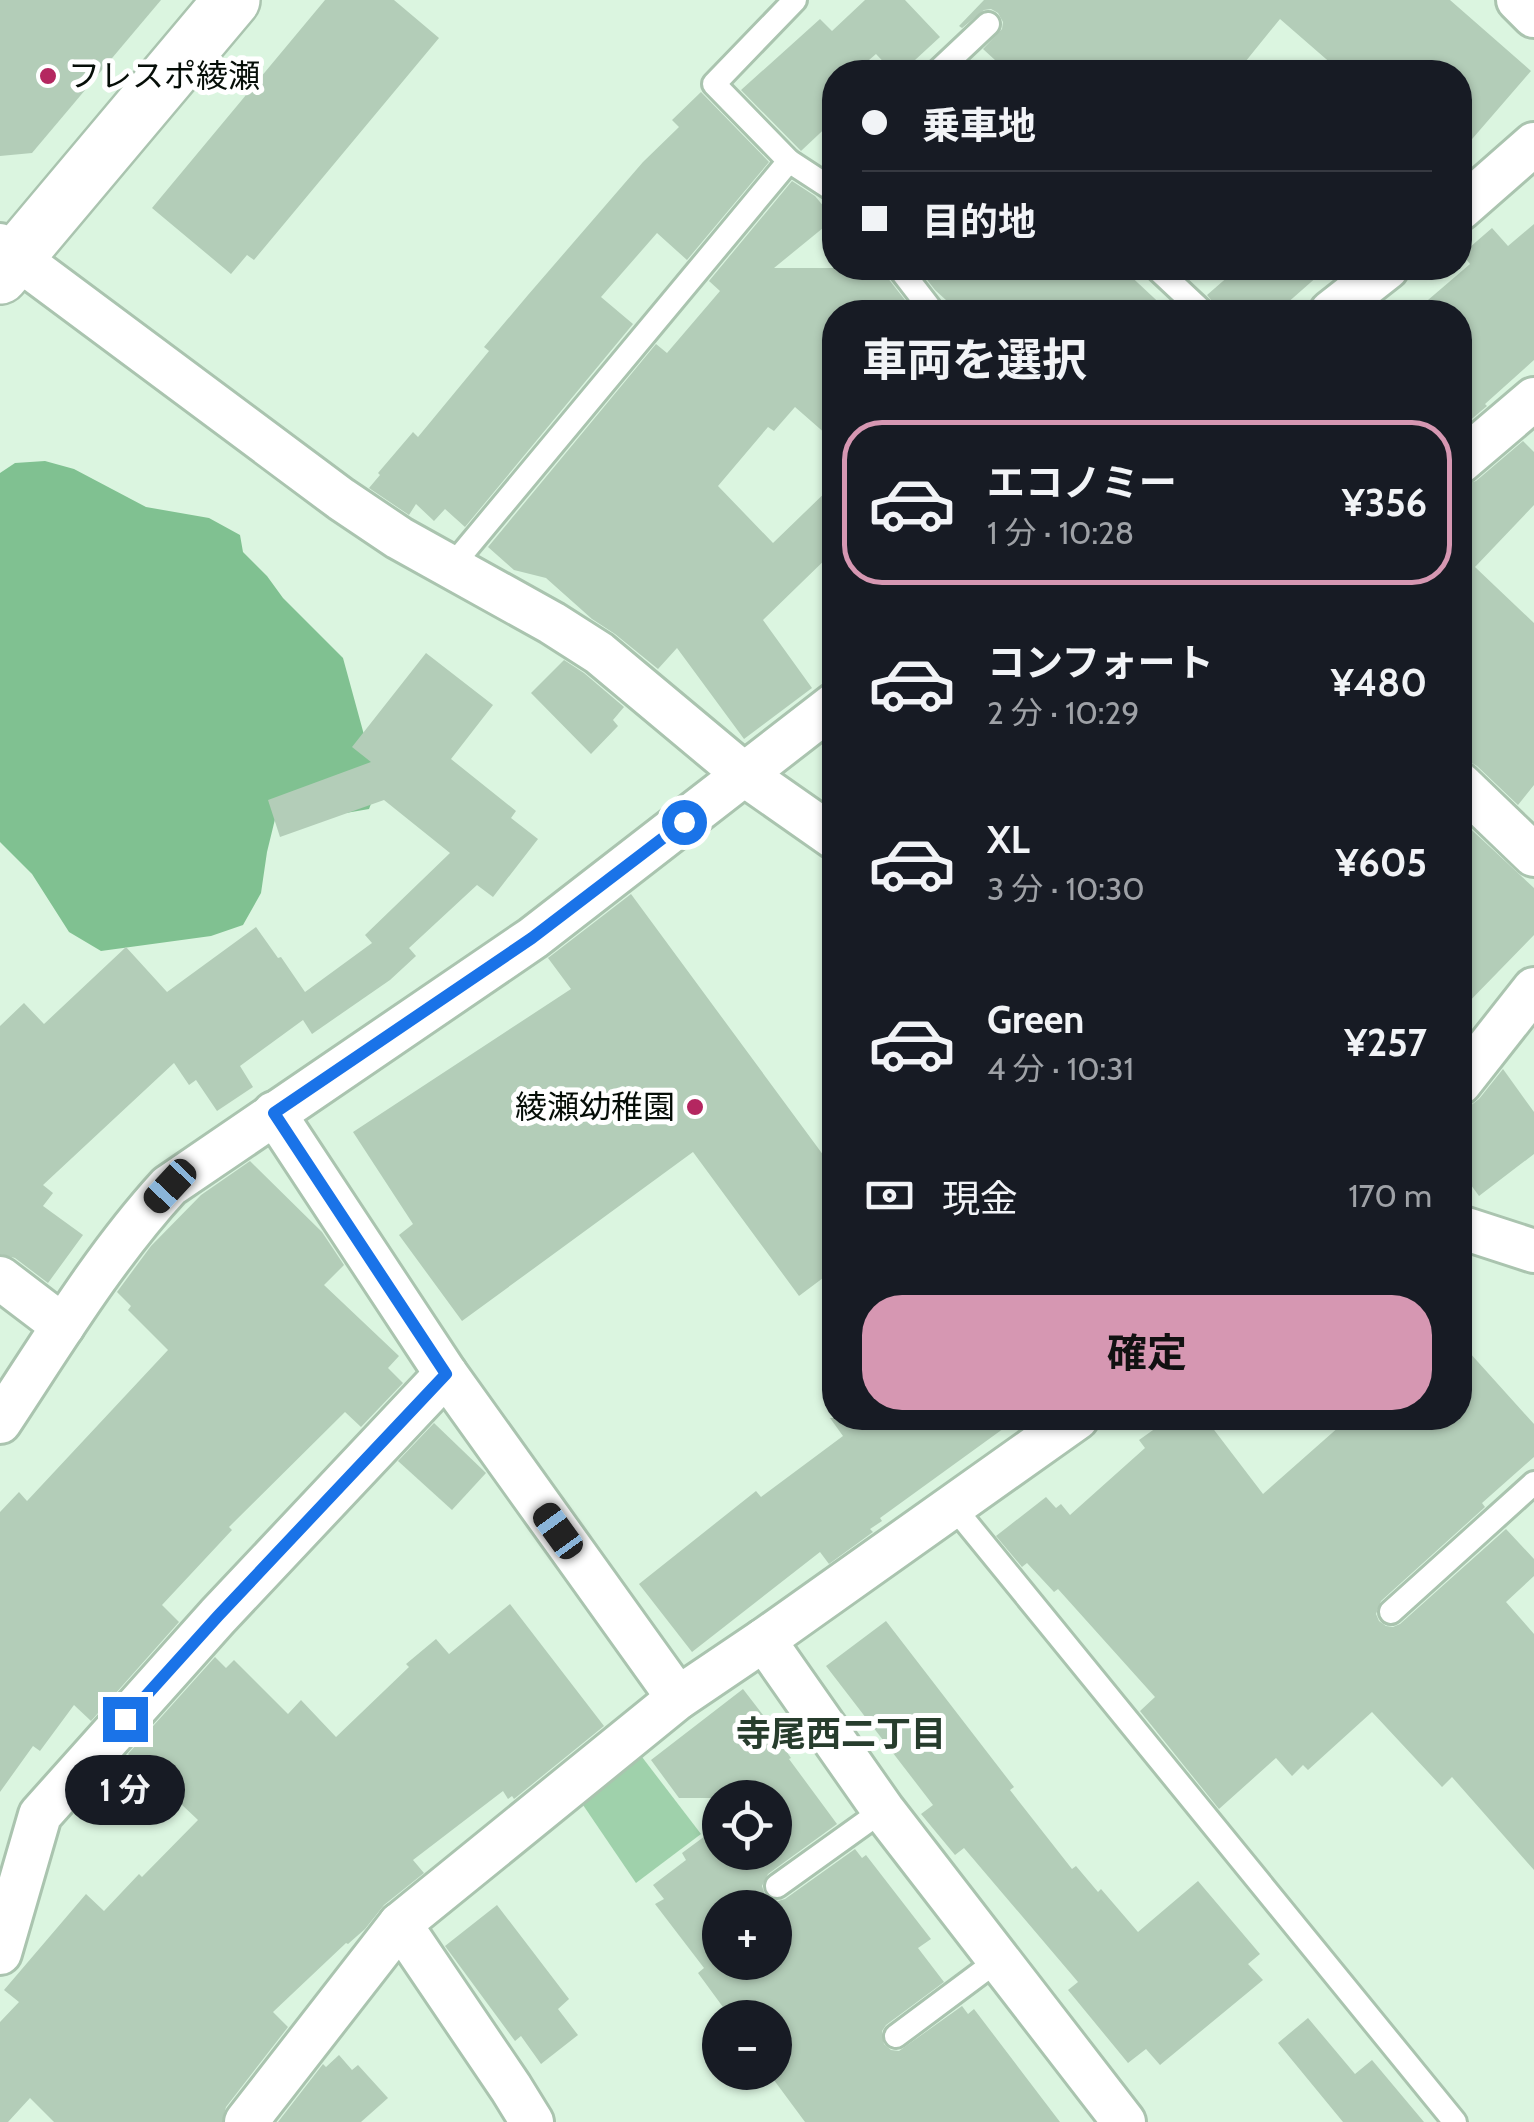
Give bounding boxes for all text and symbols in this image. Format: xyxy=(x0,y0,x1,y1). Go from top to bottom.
place label: フレスポ綾瀬 xyxy=(68,56,260,95)
marker: フレスポ綾瀬 xyxy=(37,65,59,87)
text: 乗車地 xyxy=(922,102,1036,149)
text: 目的地 xyxy=(922,198,1036,245)
text: 車両を選択 xyxy=(862,333,1087,387)
icon: car xyxy=(867,458,957,548)
text: エコノミー xyxy=(987,459,1177,506)
text: ¥356 xyxy=(1342,479,1427,526)
text: 1 分 · 10:28 xyxy=(987,513,1134,552)
icon: car xyxy=(867,638,957,728)
text: コンフォート xyxy=(987,639,1214,686)
text: ¥480 xyxy=(1331,659,1427,706)
text: 2 分 · 10:29 xyxy=(987,693,1139,732)
route start xyxy=(662,800,707,845)
text: XL xyxy=(987,816,1030,863)
icon: car xyxy=(867,818,957,908)
text: ¥605 xyxy=(1335,839,1427,886)
text: 3 分 · 10:30 xyxy=(987,869,1145,908)
text: Green xyxy=(987,996,1084,1043)
icon: car xyxy=(867,998,957,1088)
text: ¥257 xyxy=(1344,1019,1427,1066)
text: 4 分 · 10:31 xyxy=(987,1049,1134,1088)
place label: 綾瀬幼稚園 xyxy=(515,1087,675,1126)
marker: 綾瀬幼稚園 xyxy=(684,1096,706,1118)
car xyxy=(139,1154,201,1218)
icon: cash xyxy=(862,1168,917,1223)
text: 現金 xyxy=(942,1175,1018,1222)
text: 170 m xyxy=(1348,1176,1432,1215)
button: 確定 xyxy=(862,1295,1432,1410)
car xyxy=(528,1498,588,1564)
route end xyxy=(103,1697,148,1742)
district label: 寺尾西二丁目 xyxy=(736,1712,946,1755)
callout: 1 分 xyxy=(65,1754,185,1824)
text: 1 分 xyxy=(99,1770,151,1809)
map controls xyxy=(702,1780,792,2090)
button: locate xyxy=(702,1780,792,1870)
button: + xyxy=(702,1890,792,1980)
button: − xyxy=(702,2000,792,2090)

